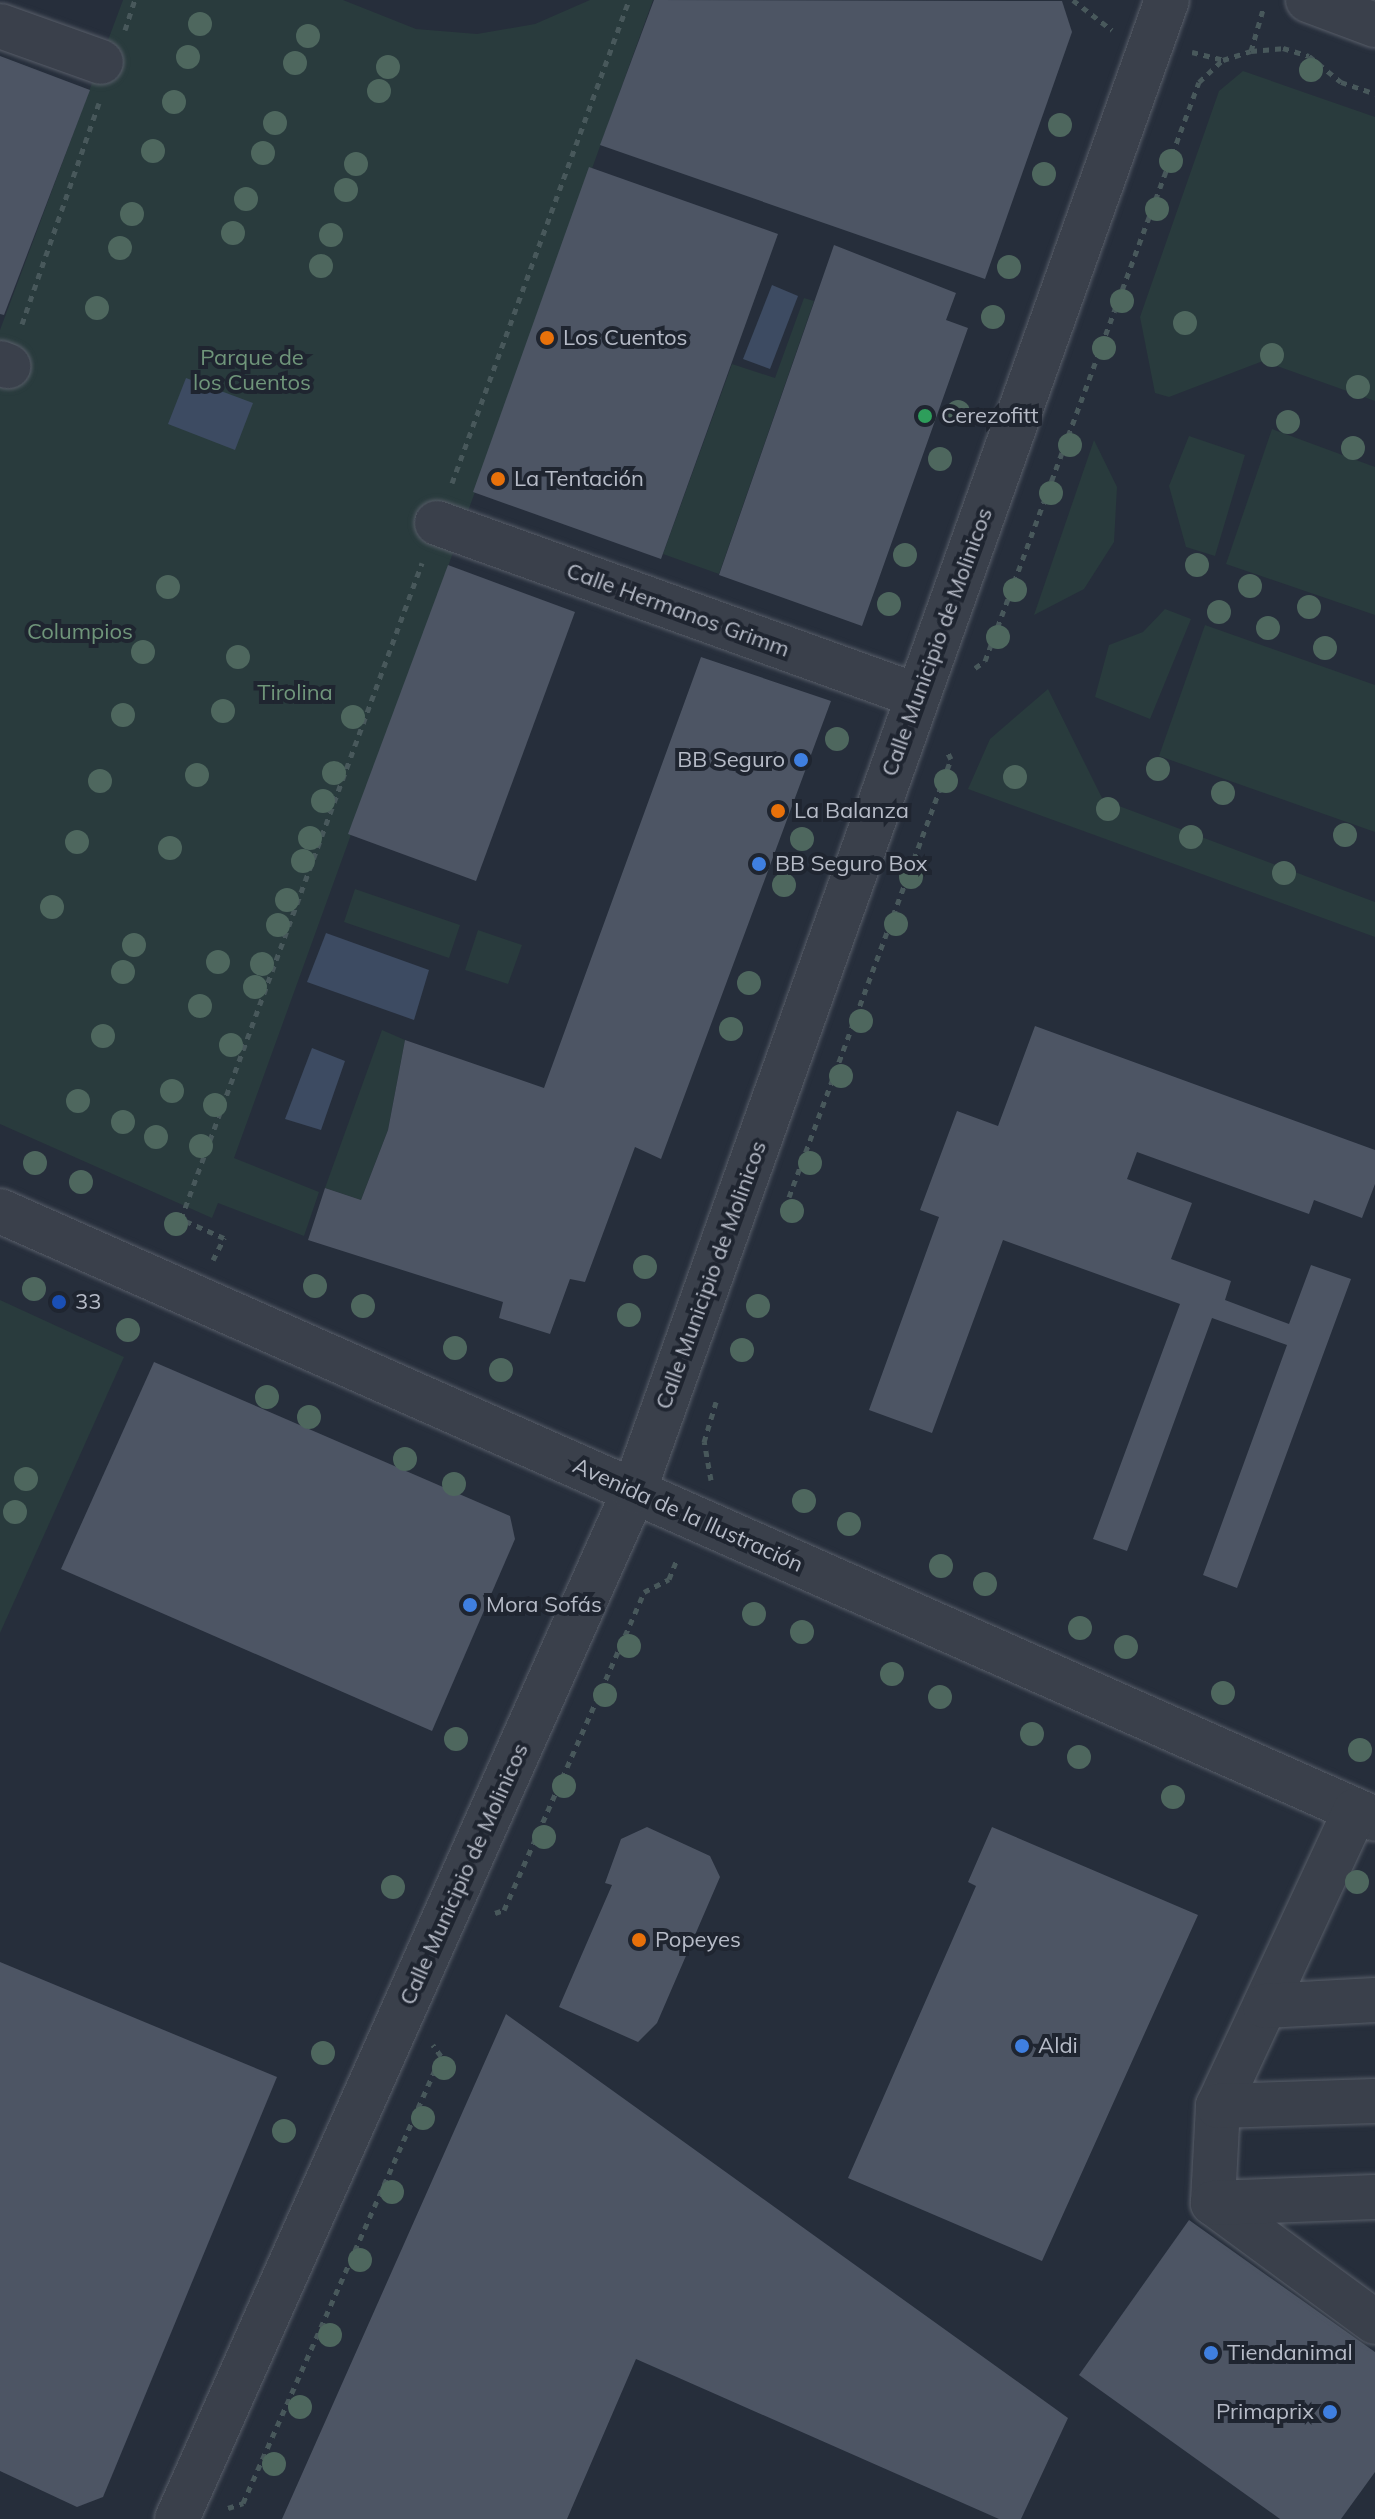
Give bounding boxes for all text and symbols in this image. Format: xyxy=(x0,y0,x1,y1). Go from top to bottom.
place label: Los Cuentos xyxy=(563,325,688,351)
marker: Los Cuentos xyxy=(538,329,556,347)
park label: Parque de los Cuentos xyxy=(193,344,311,396)
place label: Cerezofitt xyxy=(941,403,1038,429)
marker: Cerezofitt xyxy=(916,407,934,425)
place label: La Tentación xyxy=(514,466,644,492)
marker: La Tentación xyxy=(489,470,507,488)
street label: Calle Municipio de Molinicos xyxy=(876,504,998,780)
street label: Calle Hermanos Grimm xyxy=(563,557,793,663)
park label: Columpios xyxy=(27,619,133,645)
park label: Tirolina xyxy=(257,680,333,706)
place label: BB Seguro xyxy=(677,747,785,773)
marker: BB Seguro xyxy=(792,751,810,769)
place label: La Balanza xyxy=(794,798,909,824)
marker: La Balanza xyxy=(769,802,787,820)
place label: BB Seguro Box xyxy=(775,851,927,877)
marker: BB Seguro Box xyxy=(750,855,768,873)
street label: Calle Municipio de Molinicos xyxy=(650,1137,772,1413)
place label: 33 xyxy=(75,1289,101,1315)
marker: 33 xyxy=(50,1293,68,1311)
street label: Avenida de la Ilustración xyxy=(569,1452,807,1578)
place label: Mora Sofás xyxy=(486,1592,602,1618)
marker: Mora Sofás xyxy=(461,1596,479,1614)
street label: Calle Municipio de Molinicos xyxy=(394,1739,534,2009)
place label: Popeyes xyxy=(655,1927,741,1953)
marker: Popeyes xyxy=(630,1931,648,1949)
place label: Aldi xyxy=(1038,2033,1078,2059)
marker: Aldi xyxy=(1013,2037,1031,2055)
place label: Tiendanimal xyxy=(1227,2340,1353,2366)
marker: Tiendanimal xyxy=(1202,2344,1220,2362)
place label: Primaprix xyxy=(1216,2399,1314,2425)
marker: Primaprix xyxy=(1321,2403,1339,2421)

